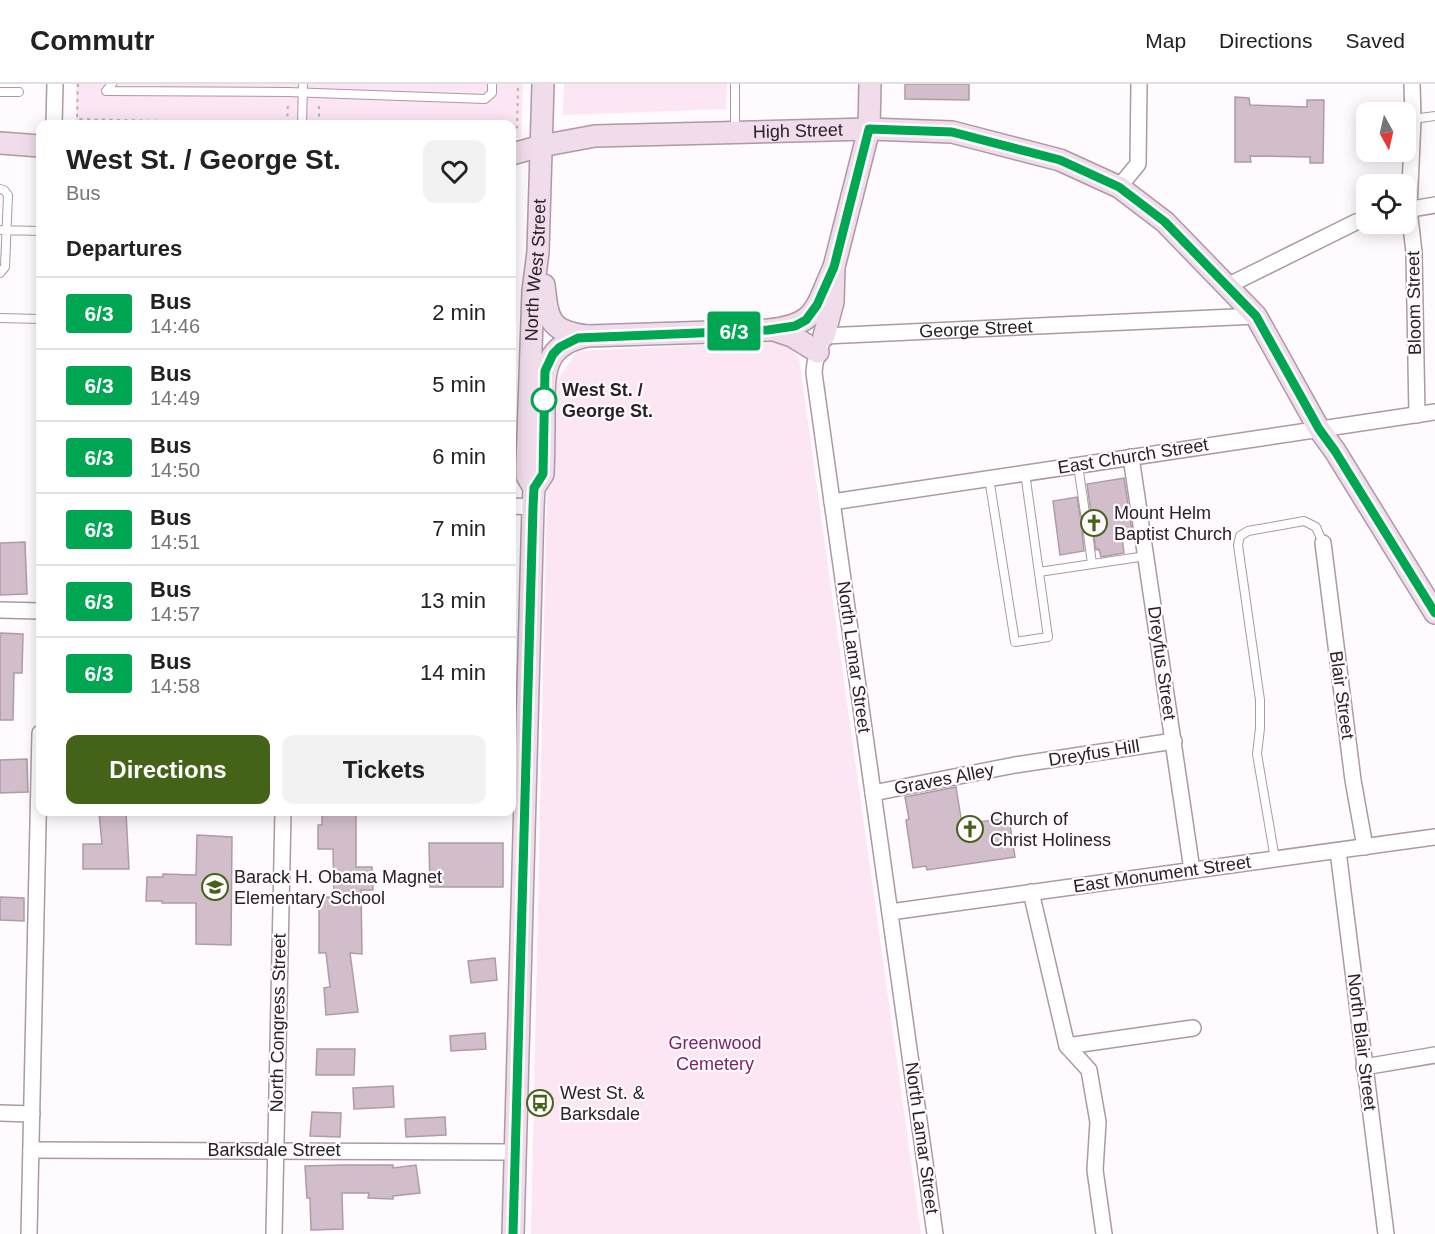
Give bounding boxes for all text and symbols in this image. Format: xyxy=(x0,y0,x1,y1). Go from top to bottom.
text: Commutr xyxy=(30,25,154,56)
text: Map xyxy=(1145,29,1186,52)
text: Directions xyxy=(1219,29,1312,52)
text: Saved xyxy=(1345,29,1405,52)
north arrow xyxy=(1356,102,1416,162)
map controls xyxy=(1356,102,1416,234)
street label: High Street xyxy=(753,120,843,142)
button: heart xyxy=(423,140,486,203)
text: West St. / George St. xyxy=(66,144,341,175)
button: locate xyxy=(1356,174,1416,234)
text: Bus xyxy=(66,182,100,204)
street label: North West Street xyxy=(521,199,550,342)
text: Departures xyxy=(66,236,182,261)
street label: Bloom Street xyxy=(1403,251,1425,355)
text: Bus xyxy=(150,289,192,314)
text: 2 min xyxy=(432,300,486,325)
text: 6/3 xyxy=(84,302,114,325)
line badge: 6/3 xyxy=(700,312,768,350)
text: 14:46 xyxy=(150,315,200,337)
street label: George Street xyxy=(919,316,1033,342)
text: 6/3 xyxy=(719,320,749,343)
text: Bus xyxy=(150,361,192,386)
text: 5 min xyxy=(432,372,486,397)
text: 6/3 xyxy=(84,374,114,397)
place label: West St. / George St. xyxy=(562,380,653,421)
text: 14:49 xyxy=(150,387,200,409)
marker: West St. / George St. xyxy=(531,387,557,413)
text: Bus xyxy=(150,433,192,458)
street label: East Church Street xyxy=(1056,434,1210,478)
text: 6 min xyxy=(432,444,486,469)
text: 6/3 xyxy=(84,446,114,469)
text: 14:50 xyxy=(150,459,200,481)
place label: Mount Helm Baptist Church xyxy=(1114,503,1232,544)
text: Bus xyxy=(150,505,192,530)
church icon: Mount Helm Baptist Church xyxy=(1079,508,1109,538)
text: 7 min xyxy=(432,516,486,541)
text: 6/3 xyxy=(84,518,114,541)
text: 14:51 xyxy=(150,531,200,553)
text: Bus xyxy=(150,577,192,602)
street label: North Lamar Street xyxy=(833,580,875,734)
text: 13 min xyxy=(420,588,486,613)
text: 6/3 xyxy=(84,590,114,613)
text: 14:57 xyxy=(150,603,200,625)
street label: Dreyfus Street xyxy=(1144,605,1180,721)
text: Bus xyxy=(150,649,192,674)
street label: Blair Street xyxy=(1326,650,1358,740)
text: 14 min xyxy=(420,660,486,685)
text: 6/3 xyxy=(84,662,114,685)
text: 14:58 xyxy=(150,675,200,697)
button: Directions xyxy=(66,735,270,804)
button: Tickets xyxy=(282,735,486,804)
street label: Dreyfus Hill xyxy=(1047,736,1141,770)
street label: Graves Alley xyxy=(892,760,996,798)
place label: Church of Christ Holiness xyxy=(990,809,1111,850)
church icon: Church of Christ Holiness xyxy=(955,814,985,844)
street label: East Monument Street xyxy=(1072,852,1252,896)
place label: Barack H. Obama Magnet Elementary School xyxy=(234,867,442,908)
school or university icon: Barack H. Obama Magnet Elementary School xyxy=(200,872,230,902)
street label: North Congress Street xyxy=(266,933,290,1113)
street label: North Blair Street xyxy=(1344,972,1380,1112)
park label: Greenwood Cemetery xyxy=(668,1033,762,1074)
street label: North Lamar Street xyxy=(901,1061,943,1215)
place label: West St. & Barksdale xyxy=(560,1083,645,1124)
bus stop icon: West St. & Barksdale xyxy=(525,1088,555,1118)
street label: Barksdale Street xyxy=(207,1140,341,1160)

